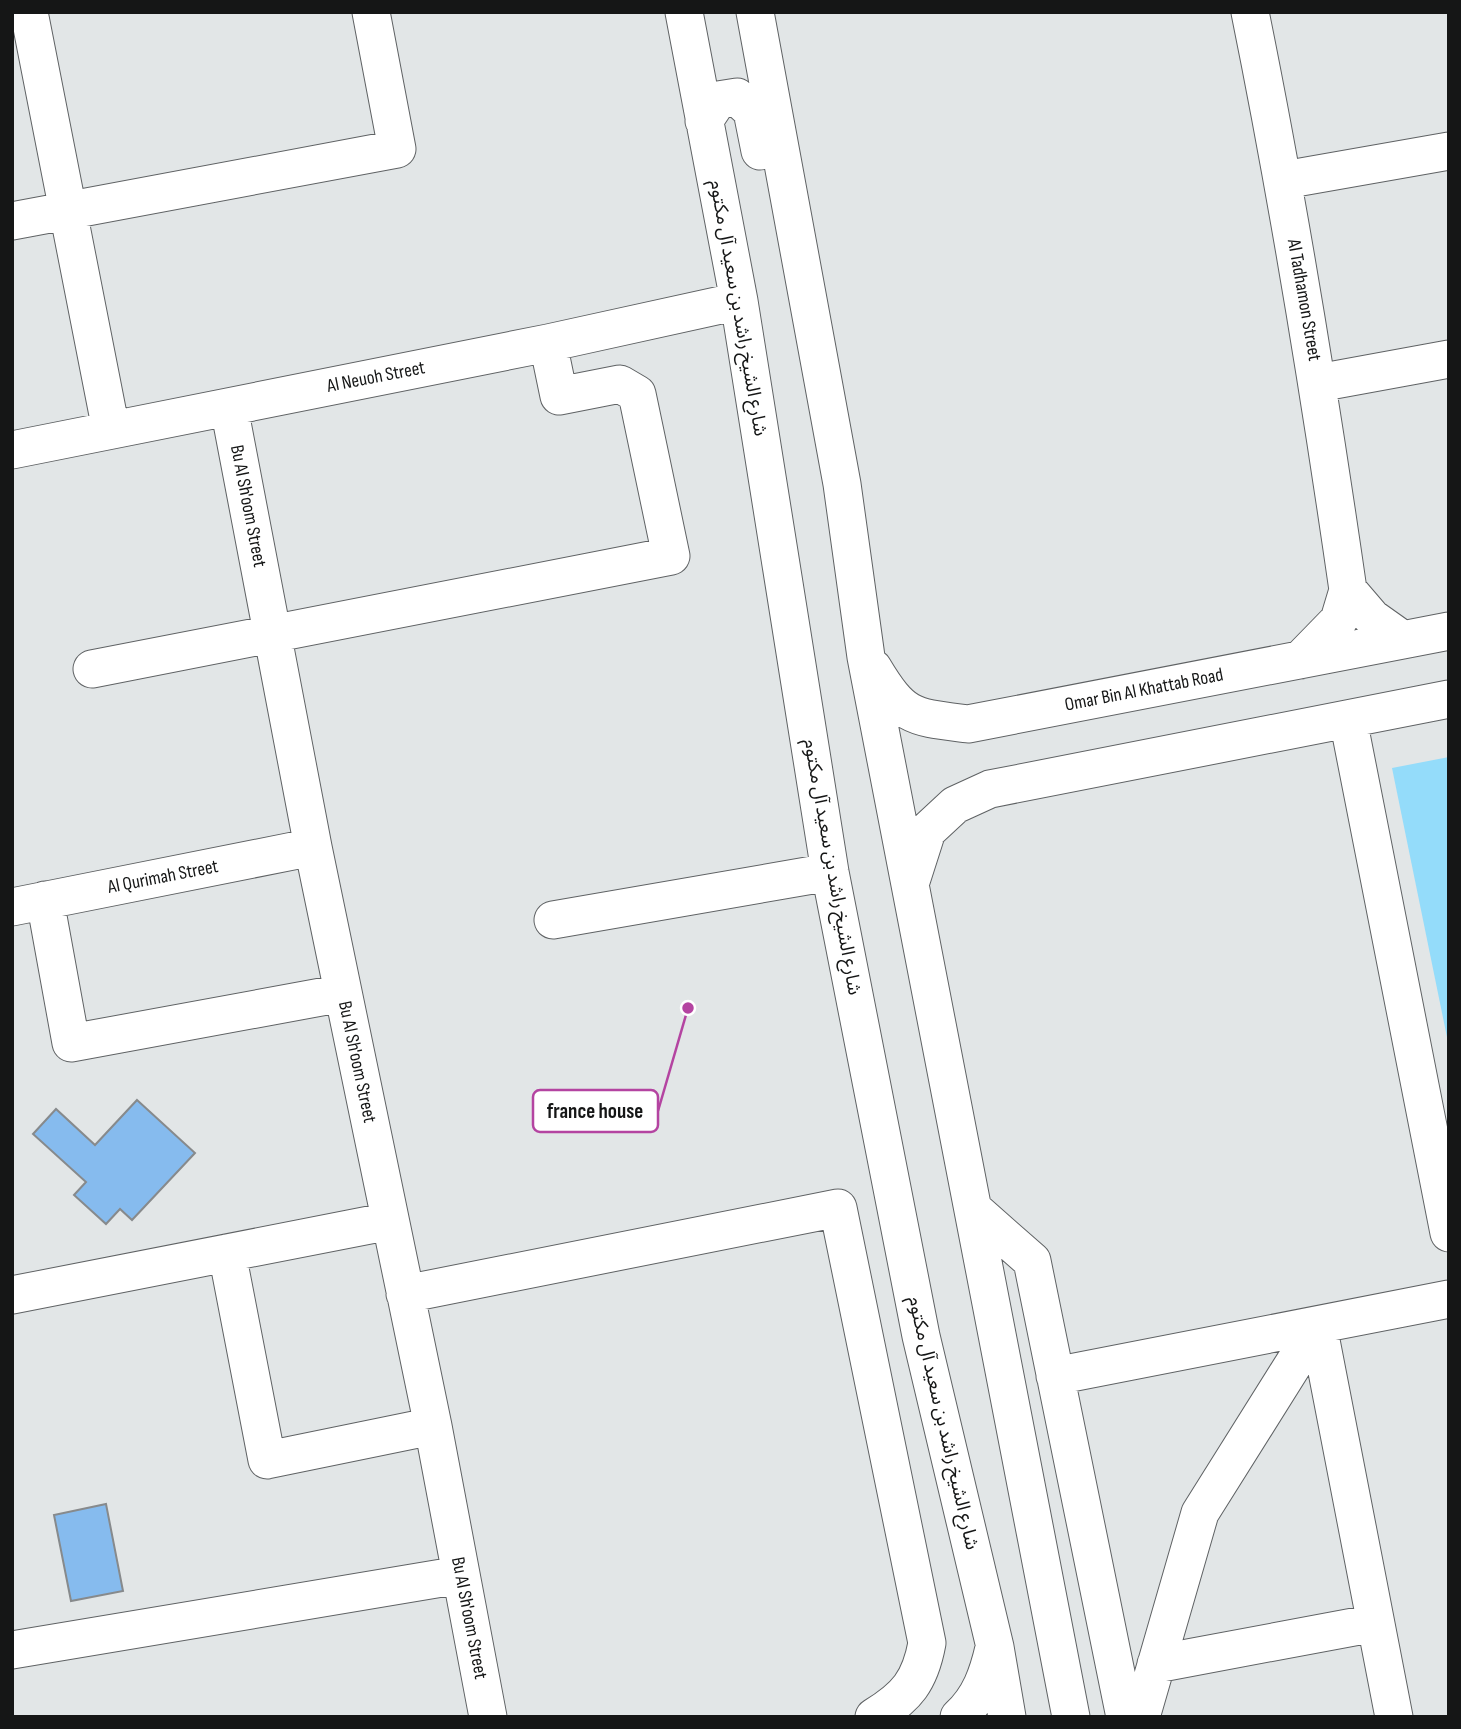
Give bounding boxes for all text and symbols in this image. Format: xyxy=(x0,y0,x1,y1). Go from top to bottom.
street label: شارع الشيخ راشد بن سعيد آل مكتوم xyxy=(702,178,772,438)
street label: Al Tadhamon Street xyxy=(1282,236,1326,363)
street label: Al Neuoh Street xyxy=(324,356,427,398)
street label: Bu Al Sh'oom Street xyxy=(225,443,271,569)
street label: Omar Bin Al Khattab Road xyxy=(1063,663,1225,717)
street label: شارع الشيخ راشد بن سعيد آل مكتوم xyxy=(796,737,866,997)
street label: Al Qurimah Street xyxy=(105,855,220,899)
street label: Bu Al Sh'oom Street xyxy=(333,999,381,1125)
callout: france house xyxy=(533,1090,658,1132)
text: france house xyxy=(547,1099,643,1124)
street label: شارع الشيخ راشد بن سعيد آل مكتوم xyxy=(901,1294,983,1553)
street label: Bu Al Sh'oom Street xyxy=(446,1555,492,1681)

